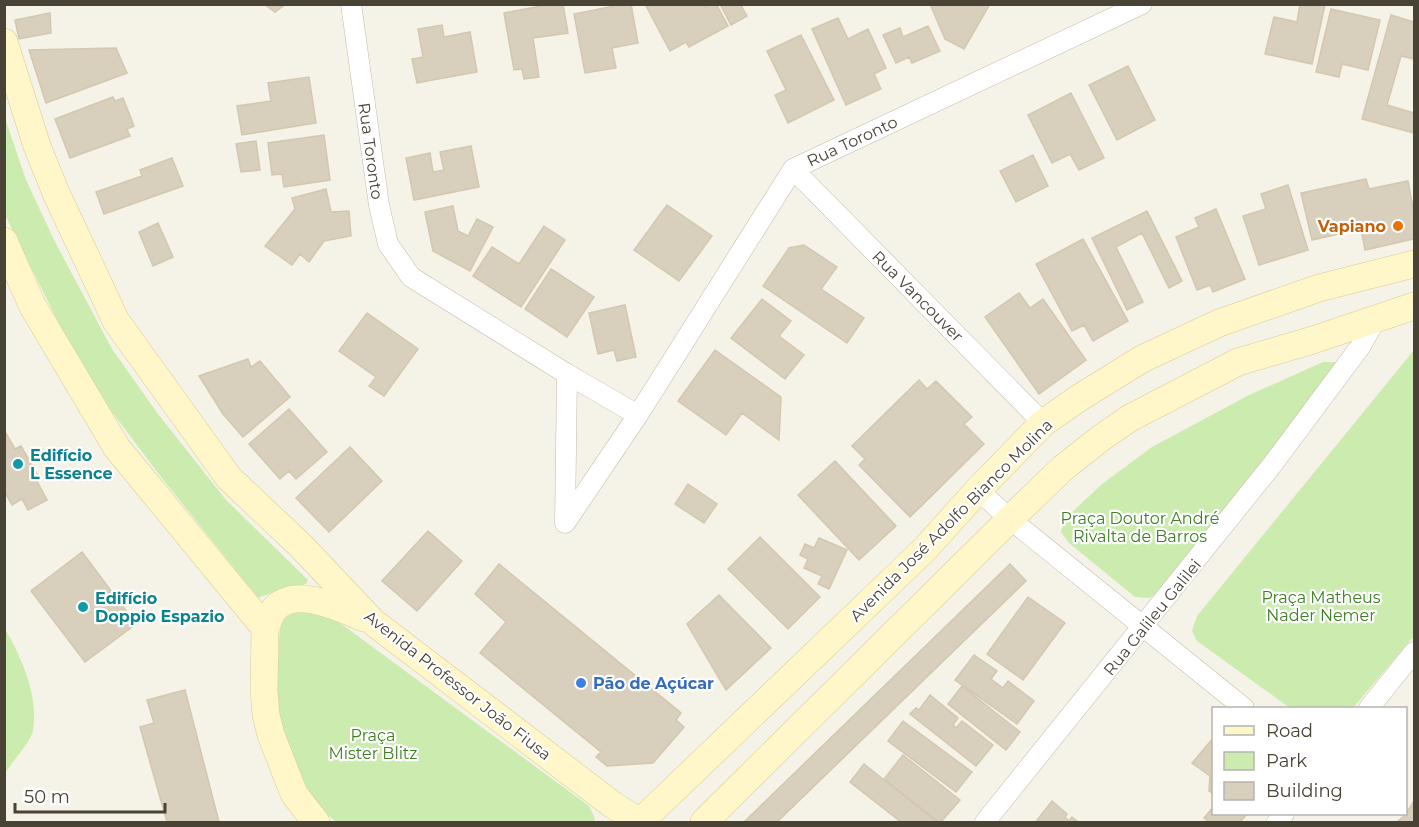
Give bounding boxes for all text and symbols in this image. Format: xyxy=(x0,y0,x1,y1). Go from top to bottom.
street label: Rua Toronto xyxy=(354,101,387,201)
street label: Rua Toronto xyxy=(804,112,900,171)
place label: Vapiano xyxy=(1317,217,1386,236)
marker: Vapiano xyxy=(1391,219,1405,233)
street label: Rua Vancouver xyxy=(868,247,967,346)
street label: Avenida José Adolfo Bianco Molina xyxy=(846,415,1057,626)
place label: Edifício L Essence xyxy=(30,446,113,483)
marker: Edifício L Essence xyxy=(11,457,25,471)
park label: Praça Doutor André Rivalta de Barros xyxy=(1061,509,1219,546)
street label: Rua Galileu Galilei xyxy=(1100,555,1205,679)
park label: Praça Matheus Nader Nemer xyxy=(1261,588,1381,625)
place label: Edifício Doppio Espazio xyxy=(95,589,225,626)
marker: Edifício Doppio Espazio xyxy=(76,600,90,614)
street label: Avenida Professor João Fiusa xyxy=(361,607,555,764)
place label: Pão de Açúcar xyxy=(593,674,714,694)
marker: Pão de Açúcar xyxy=(574,676,588,690)
legend xyxy=(1212,707,1407,815)
text: Road xyxy=(1266,720,1313,742)
park label: Praça Mister Blitz xyxy=(328,726,418,763)
text: Park xyxy=(1266,750,1307,772)
scale bar xyxy=(15,776,165,814)
text: Building xyxy=(1266,780,1343,802)
text: 50 m xyxy=(24,786,70,808)

